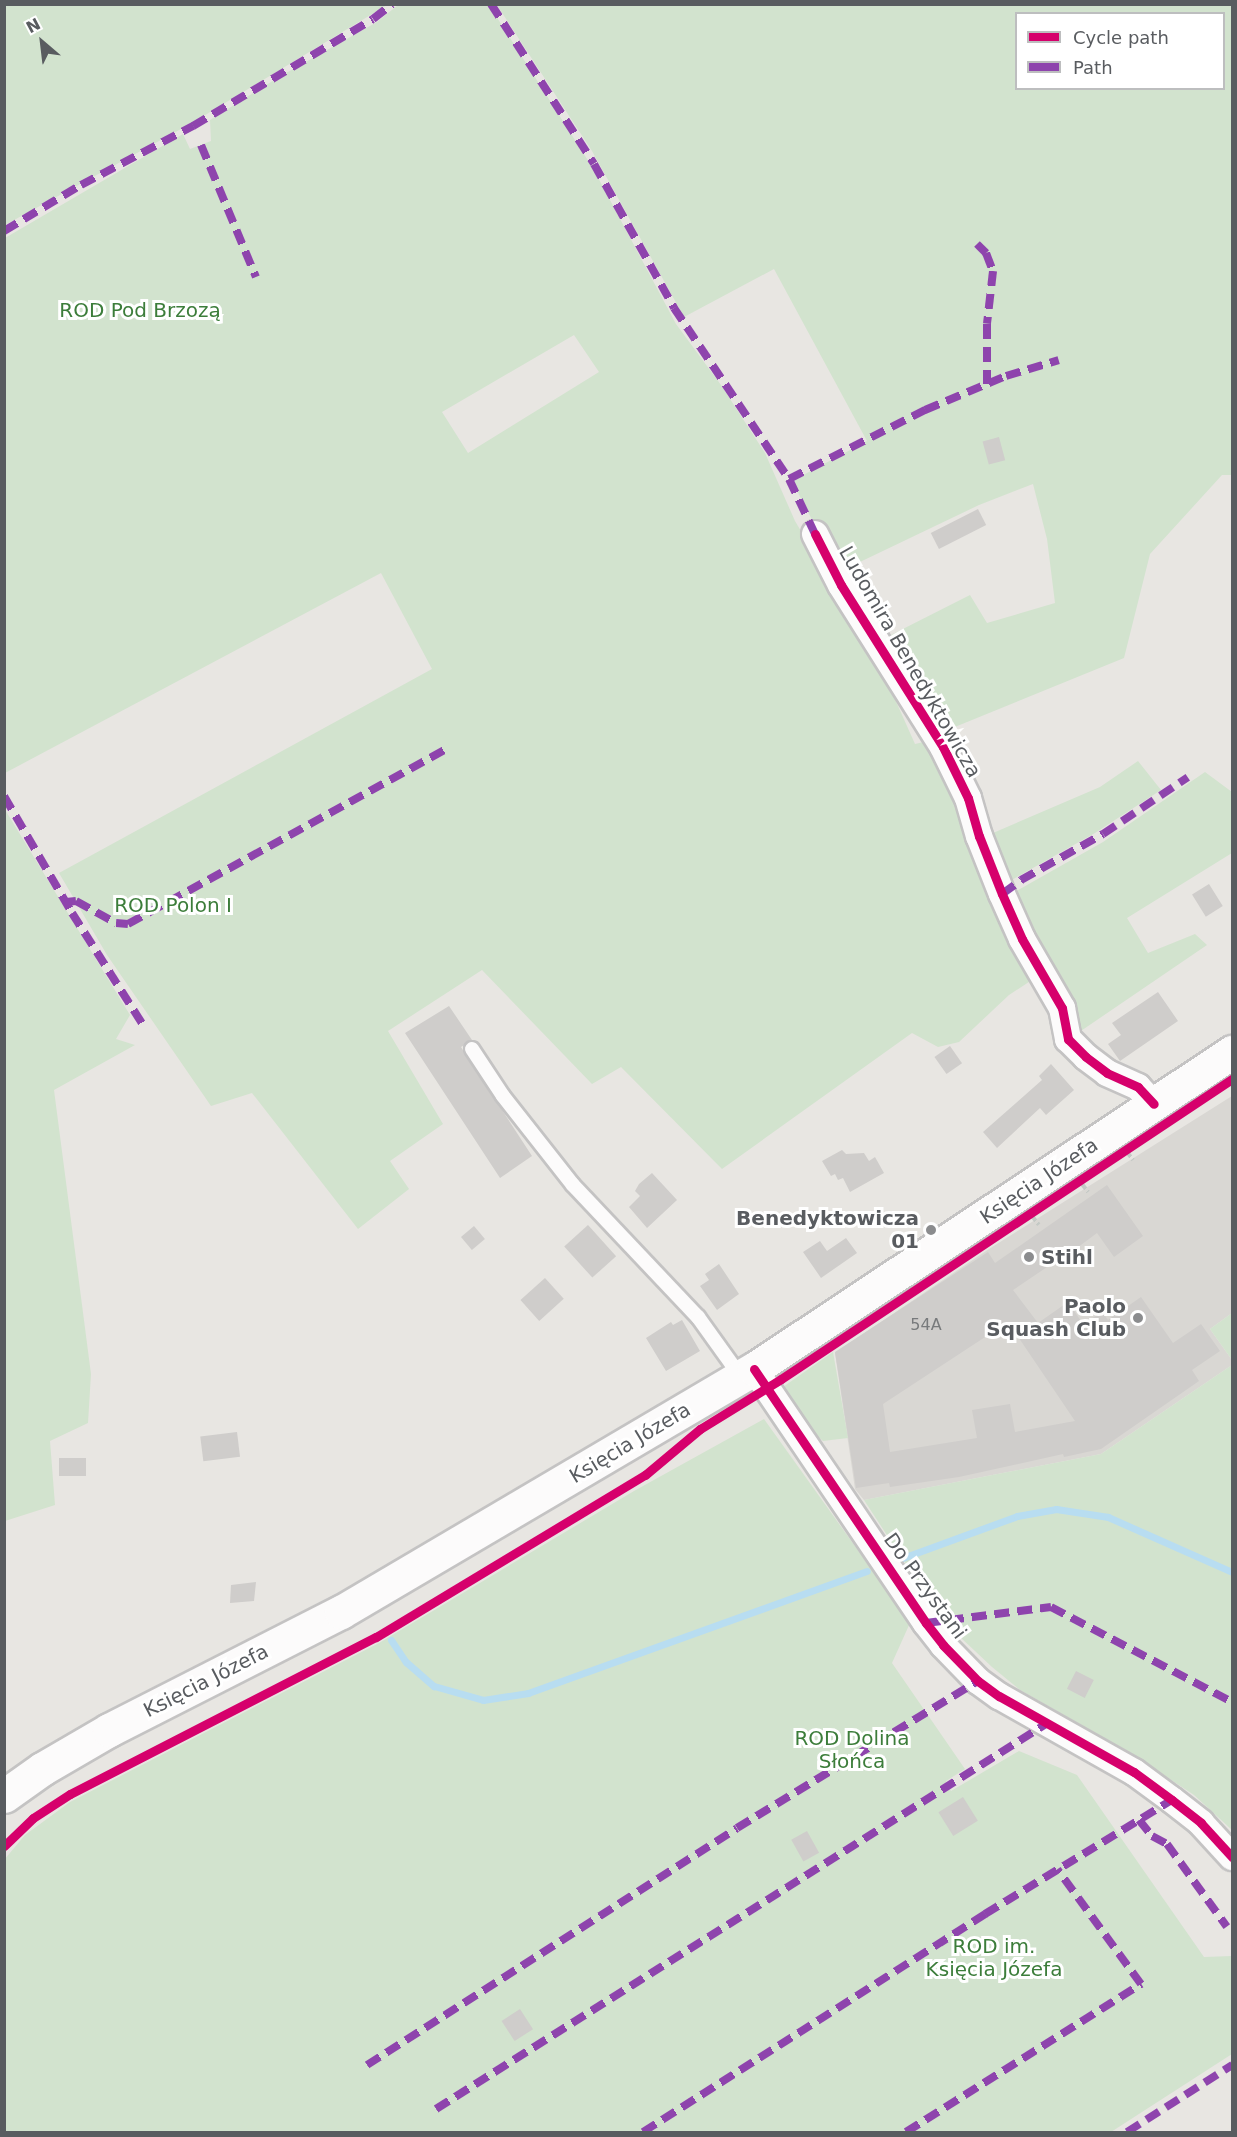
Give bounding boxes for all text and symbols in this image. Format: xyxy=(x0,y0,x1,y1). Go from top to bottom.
north arrow xyxy=(12,12,72,72)
legend xyxy=(1015,12,1225,90)
text: N xyxy=(23,14,44,37)
text: Cycle path xyxy=(1073,27,1169,48)
text: Path xyxy=(1073,57,1113,78)
park label: ROD Pod Brzozą xyxy=(59,298,221,322)
street label: Ludomira Benedyktowicza xyxy=(834,542,986,782)
park label: ROD Polon I xyxy=(114,893,232,917)
street label: Księcia Józefa xyxy=(976,1133,1102,1229)
place label: Benedyktowicza 01 xyxy=(736,1206,919,1253)
marker: Benedyktowicza 01 xyxy=(924,1223,938,1237)
place label: Stihl xyxy=(1041,1245,1093,1269)
marker: Stihl xyxy=(1022,1250,1036,1264)
place label: Paolo Squash Club xyxy=(986,1294,1126,1341)
marker: Paolo Squash Club xyxy=(1131,1311,1145,1325)
house number: 54A xyxy=(910,1315,942,1335)
street label: Księcia Józefa xyxy=(565,1397,695,1489)
street label: Do Przystani xyxy=(879,1528,971,1644)
street label: Księcia Józefa xyxy=(140,1639,272,1723)
park label: ROD Dolina Słońca xyxy=(794,1726,910,1773)
park label: ROD im. Księcia Józefa xyxy=(926,1935,1062,1982)

